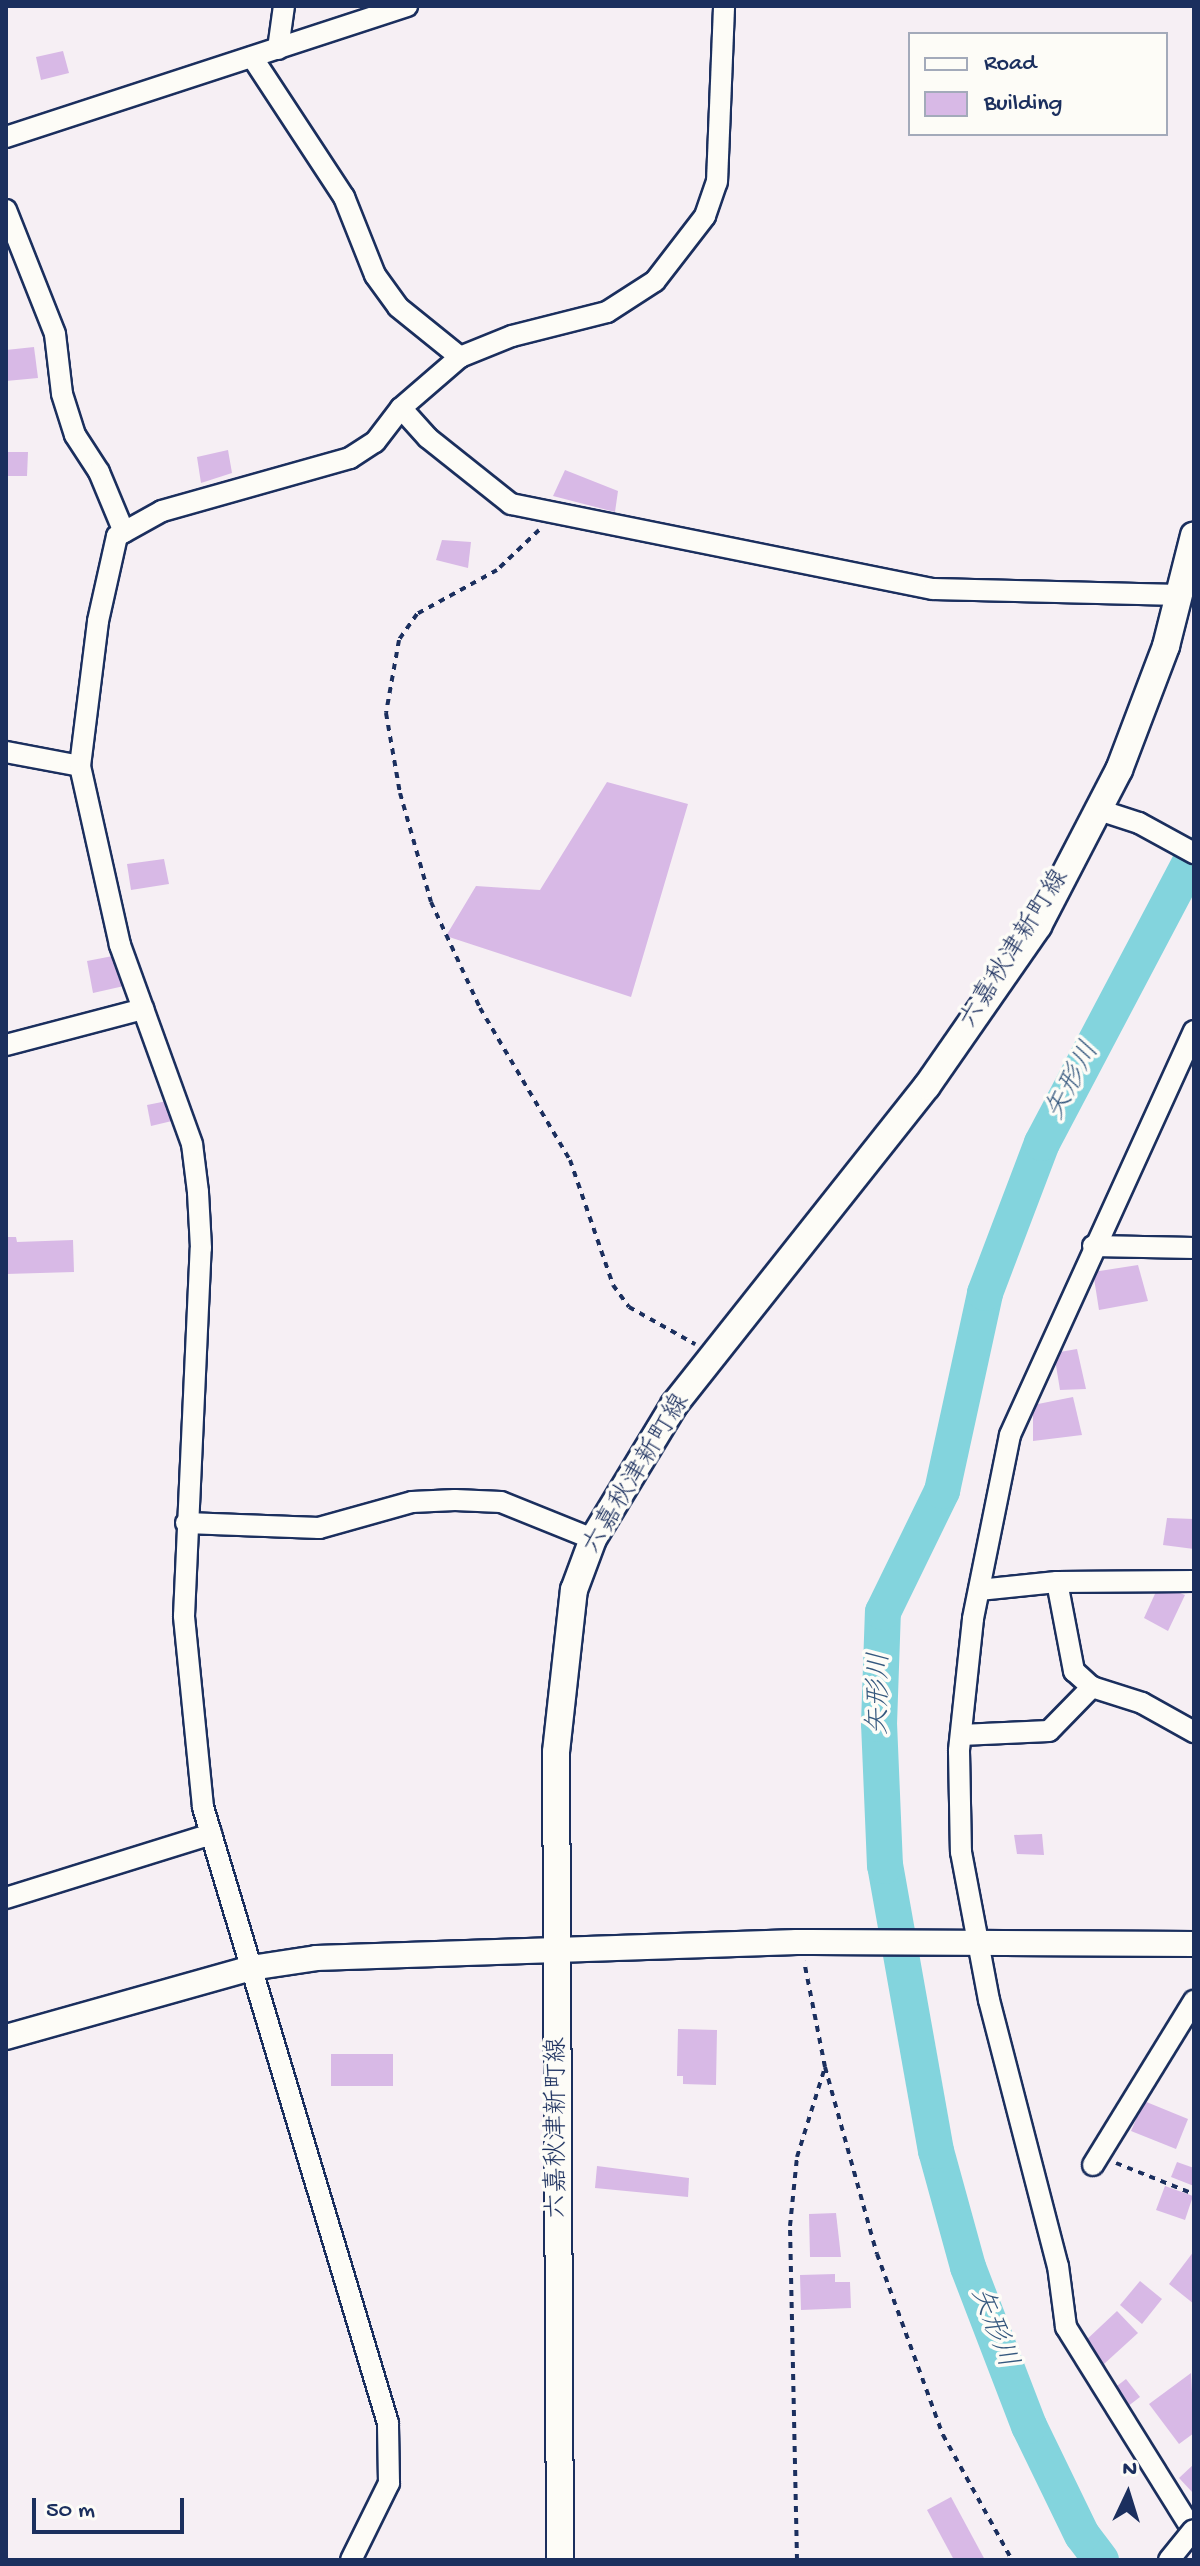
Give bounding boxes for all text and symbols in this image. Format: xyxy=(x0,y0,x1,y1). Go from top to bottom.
legend xyxy=(908,32,1168,136)
text: Road xyxy=(984,50,1036,79)
text: Building xyxy=(984,90,1062,119)
street label: 六嘉秋津新町線 xyxy=(955,865,1077,1035)
water label: 矢形川 xyxy=(1039,1037,1109,1127)
street label: 六嘉秋津新町線 xyxy=(578,1389,698,1561)
water label: 矢形川 xyxy=(863,1652,899,1736)
street label: 六嘉秋津新町線 xyxy=(543,2037,575,2219)
water label: 矢形川 xyxy=(961,2283,1023,2373)
north arrow xyxy=(1088,2454,1168,2534)
text: N xyxy=(1122,2457,1138,2484)
scale bar xyxy=(36,2482,188,2532)
text: 50 m xyxy=(46,2497,95,2526)

